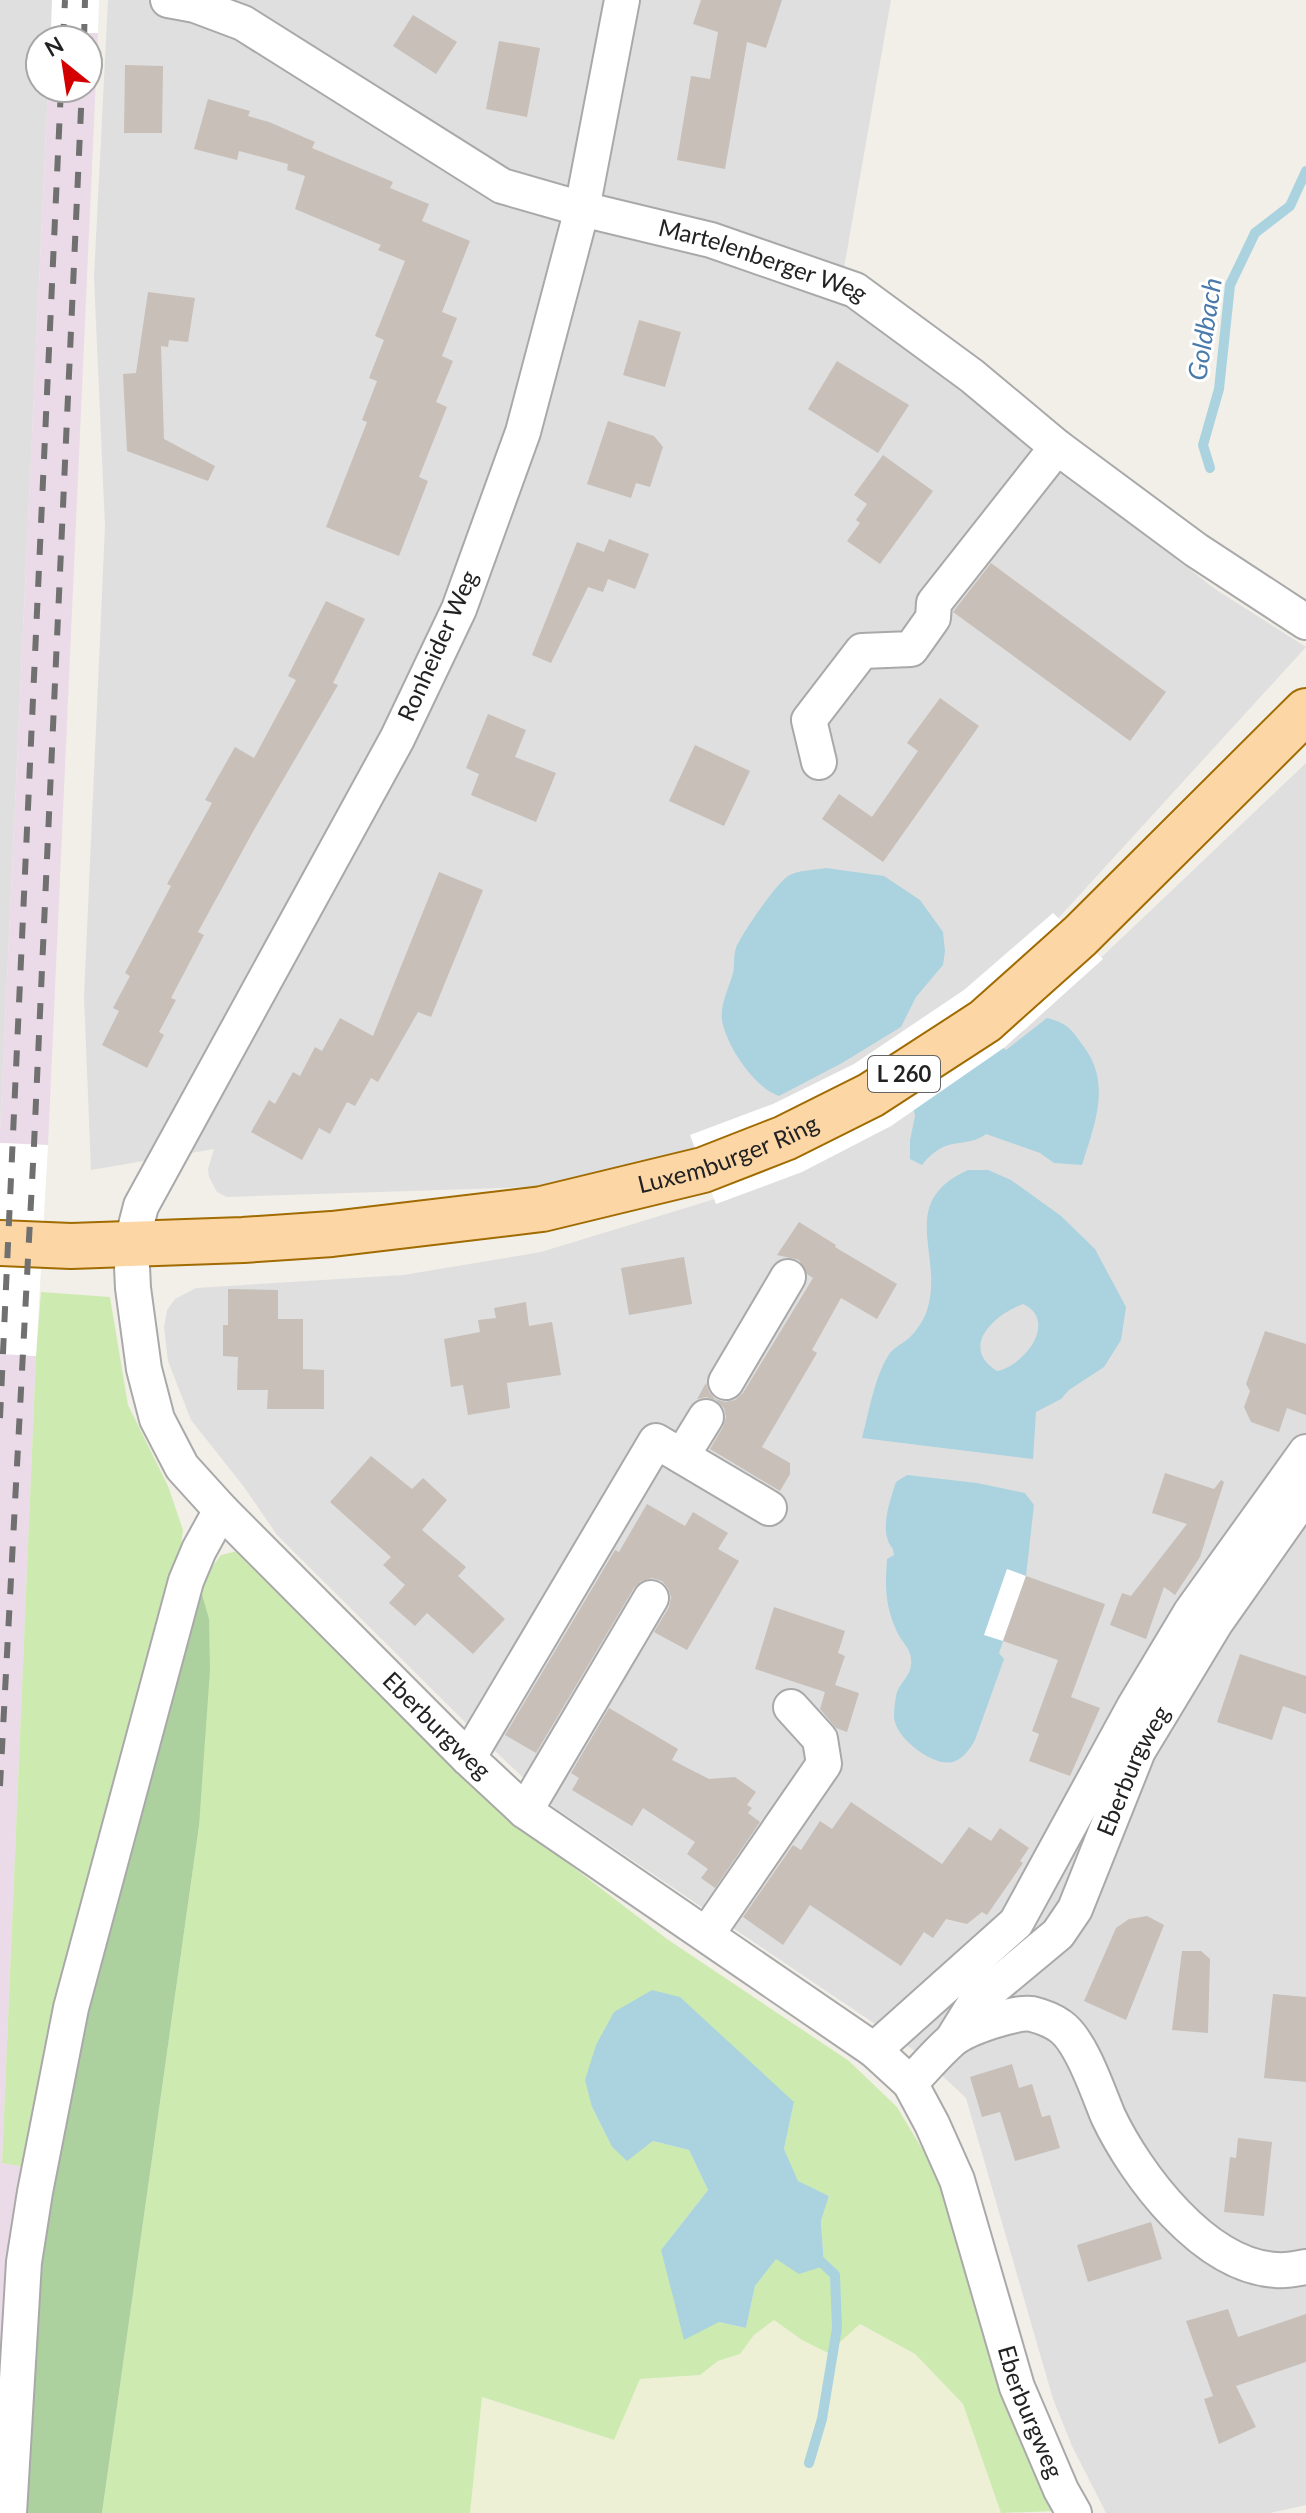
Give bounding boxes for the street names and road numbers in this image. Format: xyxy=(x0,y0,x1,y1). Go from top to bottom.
street label: Martelenberger Weg xyxy=(656,212,874,308)
street label: Ronheider Weg xyxy=(390,566,483,725)
road number: L 260 xyxy=(868,1056,940,1092)
street label: Luxemburger Ring xyxy=(635,1108,823,1198)
street label: Eberburgweg xyxy=(377,1665,497,1785)
street label: Eberburgweg xyxy=(1090,1700,1175,1840)
street label: Eberburgweg xyxy=(993,2342,1070,2482)

